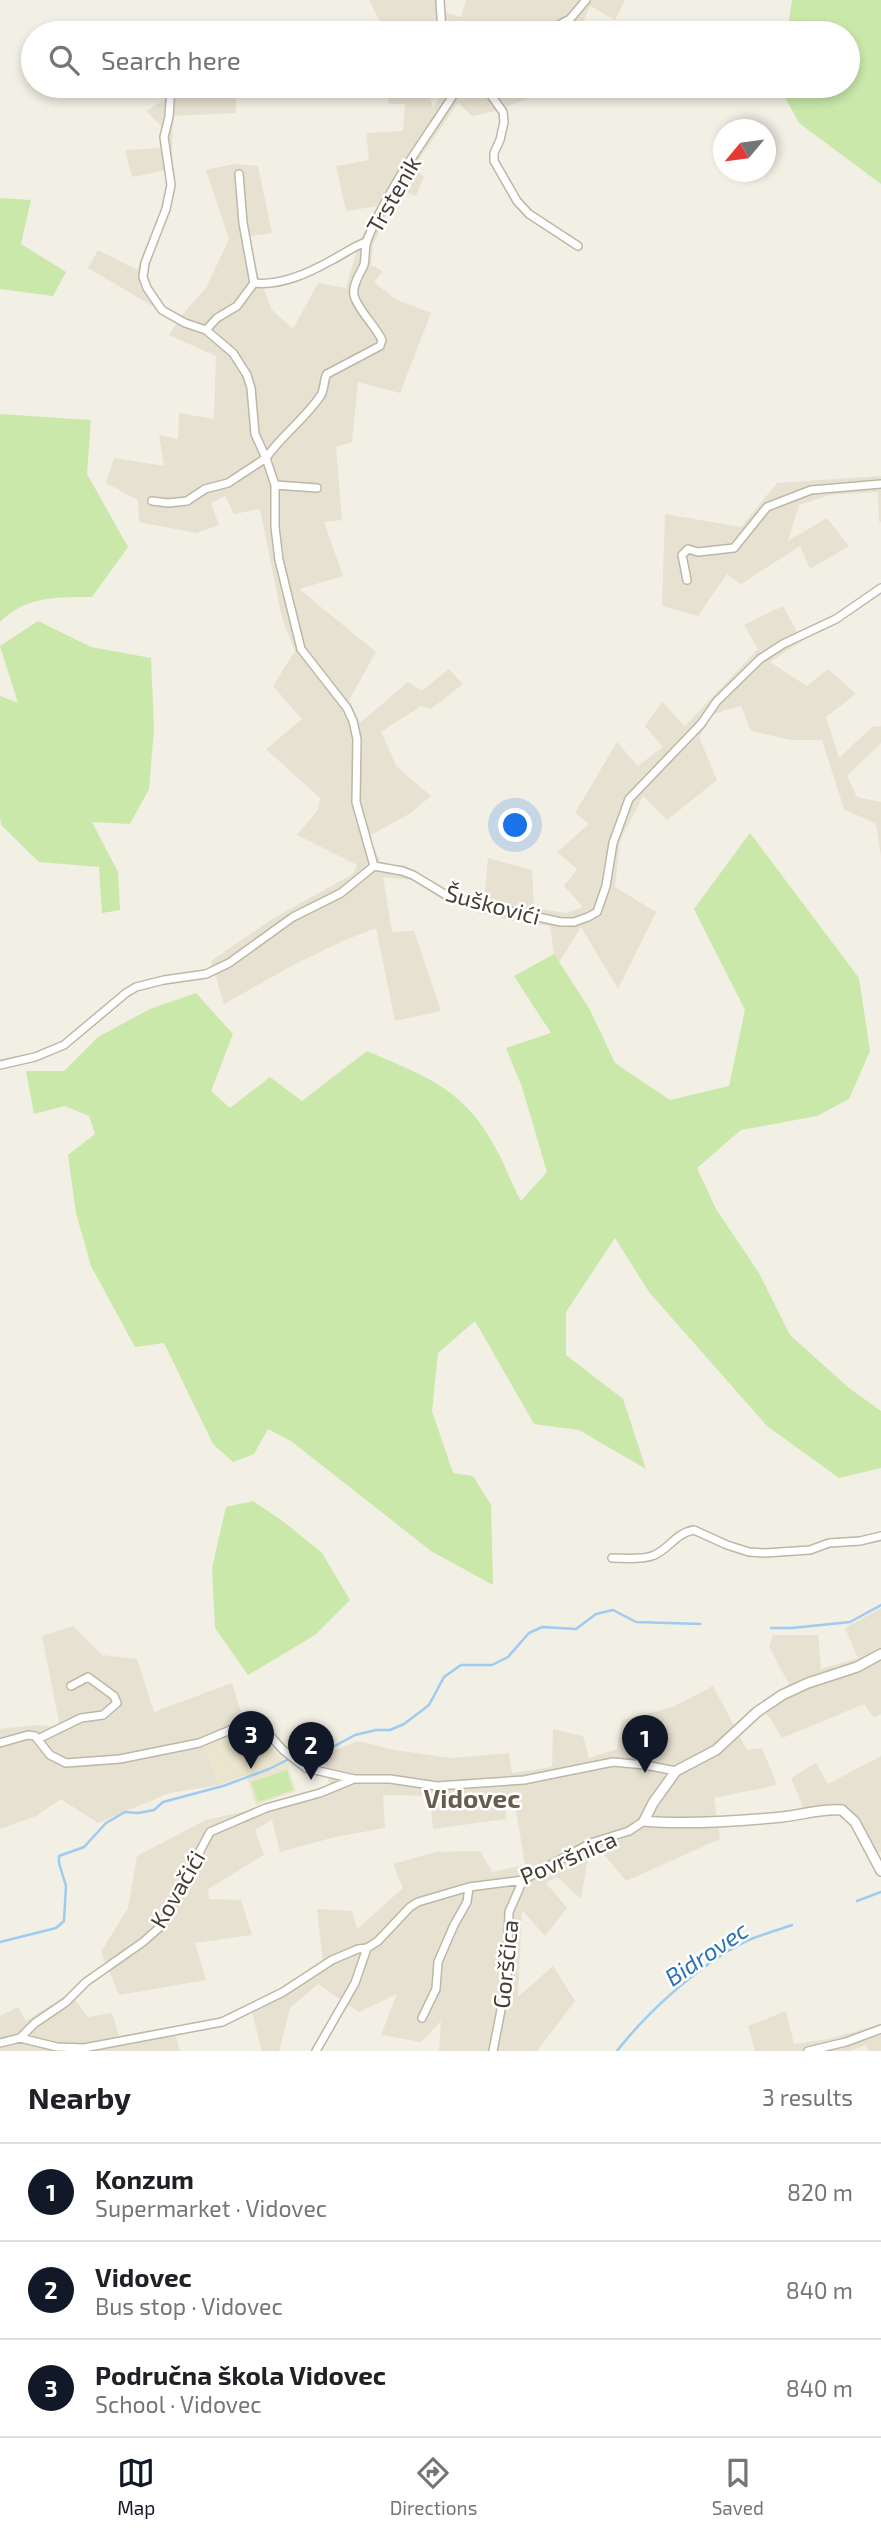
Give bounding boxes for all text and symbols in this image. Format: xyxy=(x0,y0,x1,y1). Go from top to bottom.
search box xyxy=(21,21,860,98)
icon: search xyxy=(45,41,83,79)
text: Search here xyxy=(101,44,241,75)
north arrow xyxy=(713,119,776,182)
street label: Trstenik xyxy=(360,150,426,237)
your location xyxy=(498,808,532,842)
street label: Šuškovići xyxy=(443,878,543,930)
pin: 3 xyxy=(228,1711,274,1769)
pin: 1 xyxy=(622,1715,668,1773)
pin: 2 xyxy=(288,1722,334,1780)
district label: Vidovec xyxy=(424,1782,520,1813)
street label: Površnica xyxy=(515,1824,621,1890)
street label: Kovačići xyxy=(144,1845,210,1933)
water label: Bidrovec xyxy=(659,1914,754,1991)
street label: Gorščica xyxy=(486,1918,524,2010)
text: Nearby xyxy=(28,2079,131,2115)
text: 3 results xyxy=(762,2083,853,2111)
text: Konzum xyxy=(95,2163,194,2194)
text: 1 xyxy=(46,2178,56,2206)
text: 820 m xyxy=(787,2178,853,2206)
text: Supermarket · Vidovec xyxy=(95,2194,327,2222)
text: Vidovec xyxy=(95,2261,192,2292)
text: 2 xyxy=(44,2276,58,2304)
text: 840 m xyxy=(786,2276,853,2304)
text: Bus stop · Vidovec xyxy=(95,2292,283,2320)
text: Područna škola Vidovec xyxy=(95,2359,386,2390)
text: 3 xyxy=(44,2374,58,2402)
text: 840 m xyxy=(786,2374,853,2402)
text: School · Vidovec xyxy=(95,2390,262,2418)
tab: Map xyxy=(117,2454,155,2519)
tab: Directions xyxy=(390,2454,477,2519)
tab: Saved xyxy=(712,2454,764,2519)

